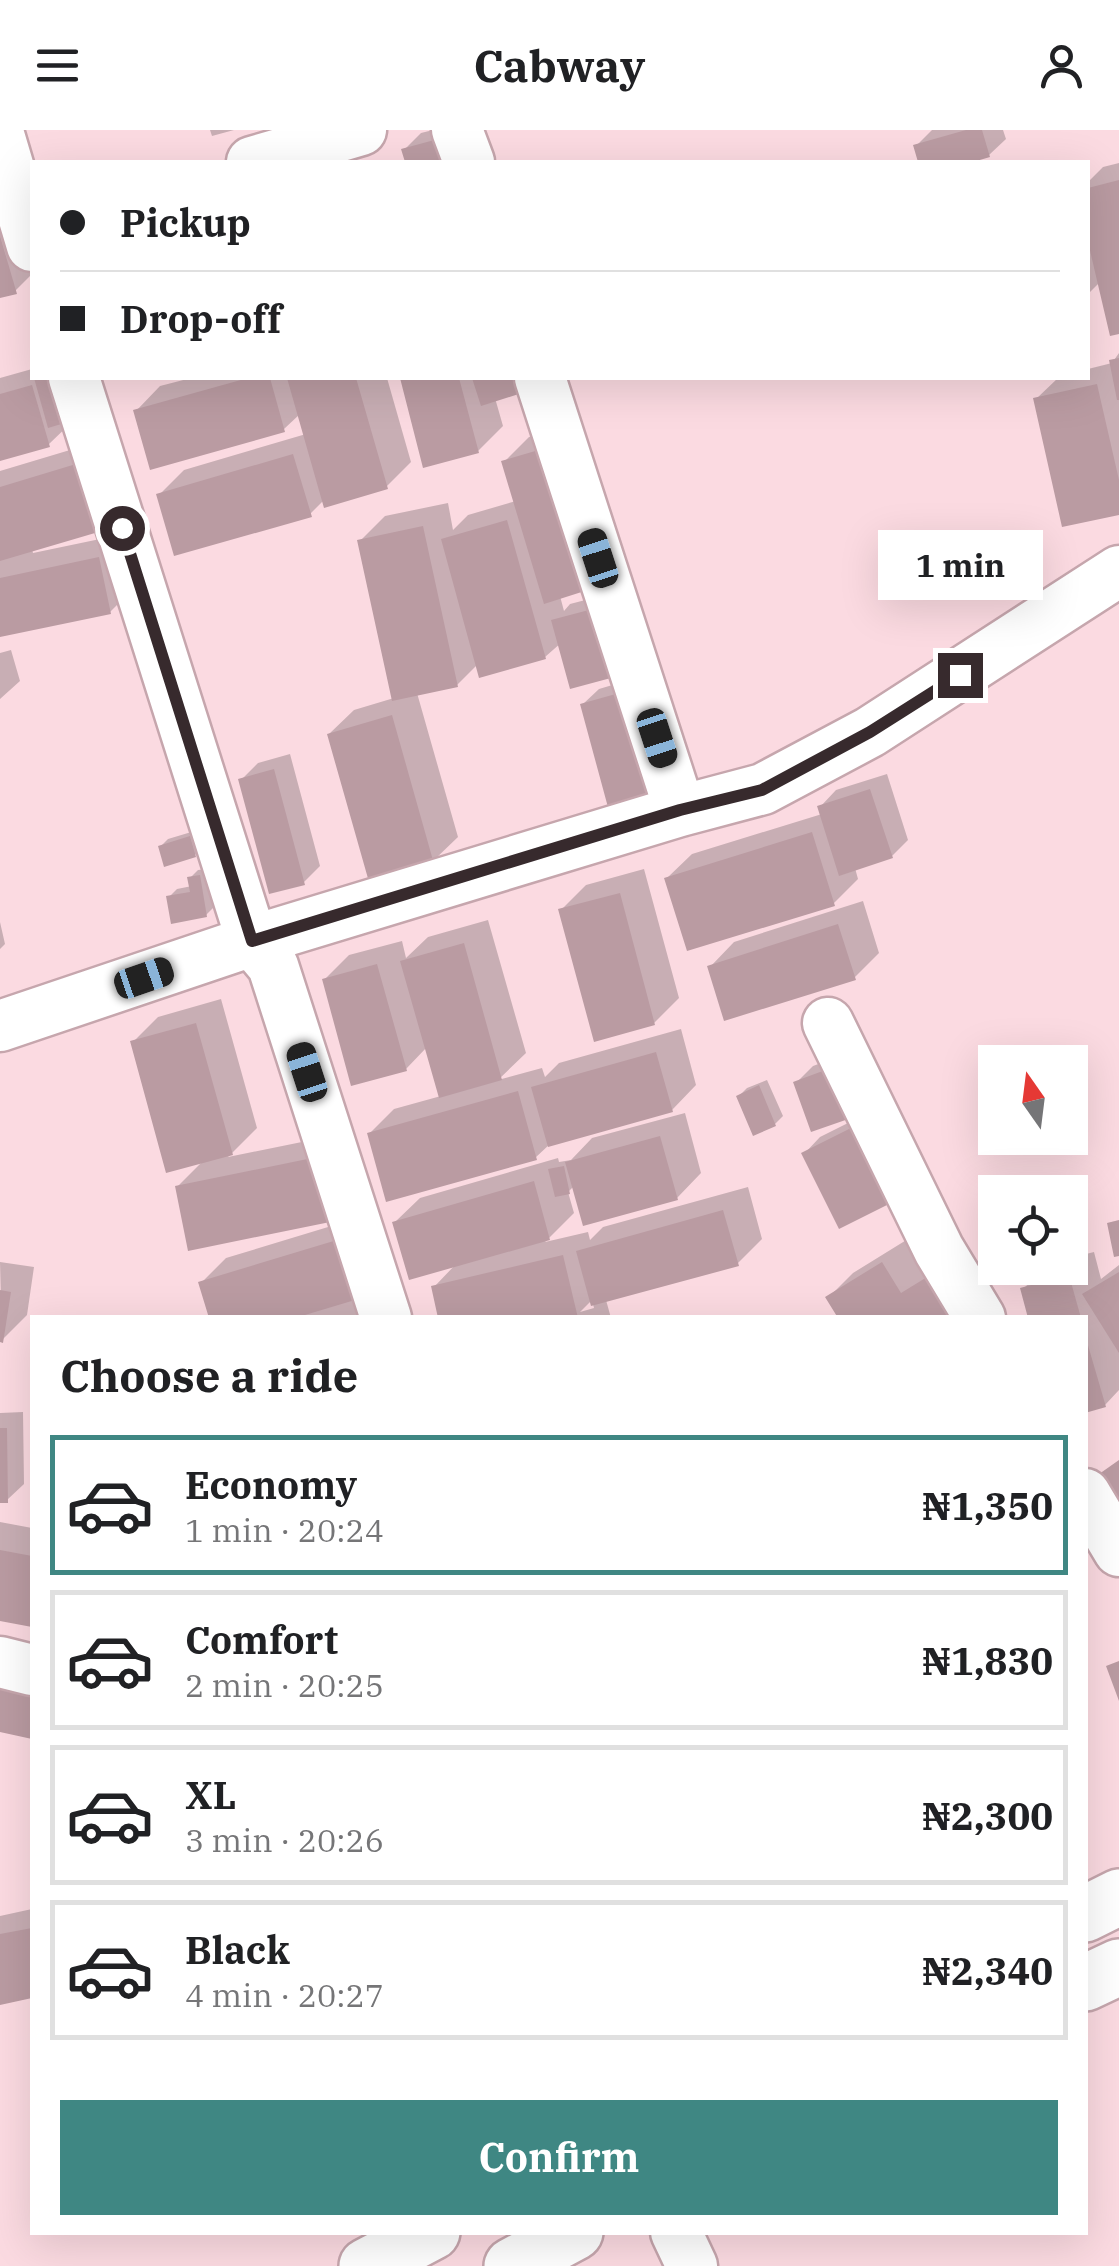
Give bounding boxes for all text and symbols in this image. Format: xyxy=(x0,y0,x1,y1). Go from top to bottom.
text: Cabway xyxy=(474,36,645,94)
icon: menu xyxy=(30,38,85,93)
icon: person xyxy=(1034,38,1089,93)
text: Pickup xyxy=(120,198,251,247)
text: Drop-off xyxy=(120,294,282,343)
route start xyxy=(100,506,145,551)
car xyxy=(574,525,622,591)
callout: 1 min xyxy=(878,530,1042,600)
text: 1 min xyxy=(916,544,1005,586)
route end xyxy=(938,653,983,698)
car xyxy=(633,705,681,771)
car xyxy=(111,954,177,1002)
car xyxy=(283,1039,331,1105)
north arrow xyxy=(978,1045,1088,1155)
map controls xyxy=(978,1045,1088,1285)
button: locate xyxy=(978,1175,1088,1285)
text: Choose a ride xyxy=(60,1346,358,1404)
icon: car xyxy=(65,1460,155,1550)
text: Economy xyxy=(185,1460,357,1509)
text: ₦1,350 xyxy=(922,1481,1053,1530)
text: 1 min · 20:24 xyxy=(185,1509,384,1551)
icon: car xyxy=(65,1615,155,1705)
text: Comfort xyxy=(185,1615,338,1664)
text: ₦1,830 xyxy=(922,1636,1053,1685)
text: 2 min · 20:25 xyxy=(185,1664,384,1706)
icon: car xyxy=(65,1770,155,1860)
text: XL xyxy=(185,1770,236,1819)
text: ₦2,300 xyxy=(922,1791,1053,1840)
text: 3 min · 20:26 xyxy=(185,1819,384,1861)
icon: car xyxy=(65,1925,155,2015)
text: Black xyxy=(185,1925,290,1974)
text: ₦2,340 xyxy=(922,1946,1053,1995)
text: 4 min · 20:27 xyxy=(185,1974,384,2016)
button: Confirm xyxy=(60,2100,1058,2215)

